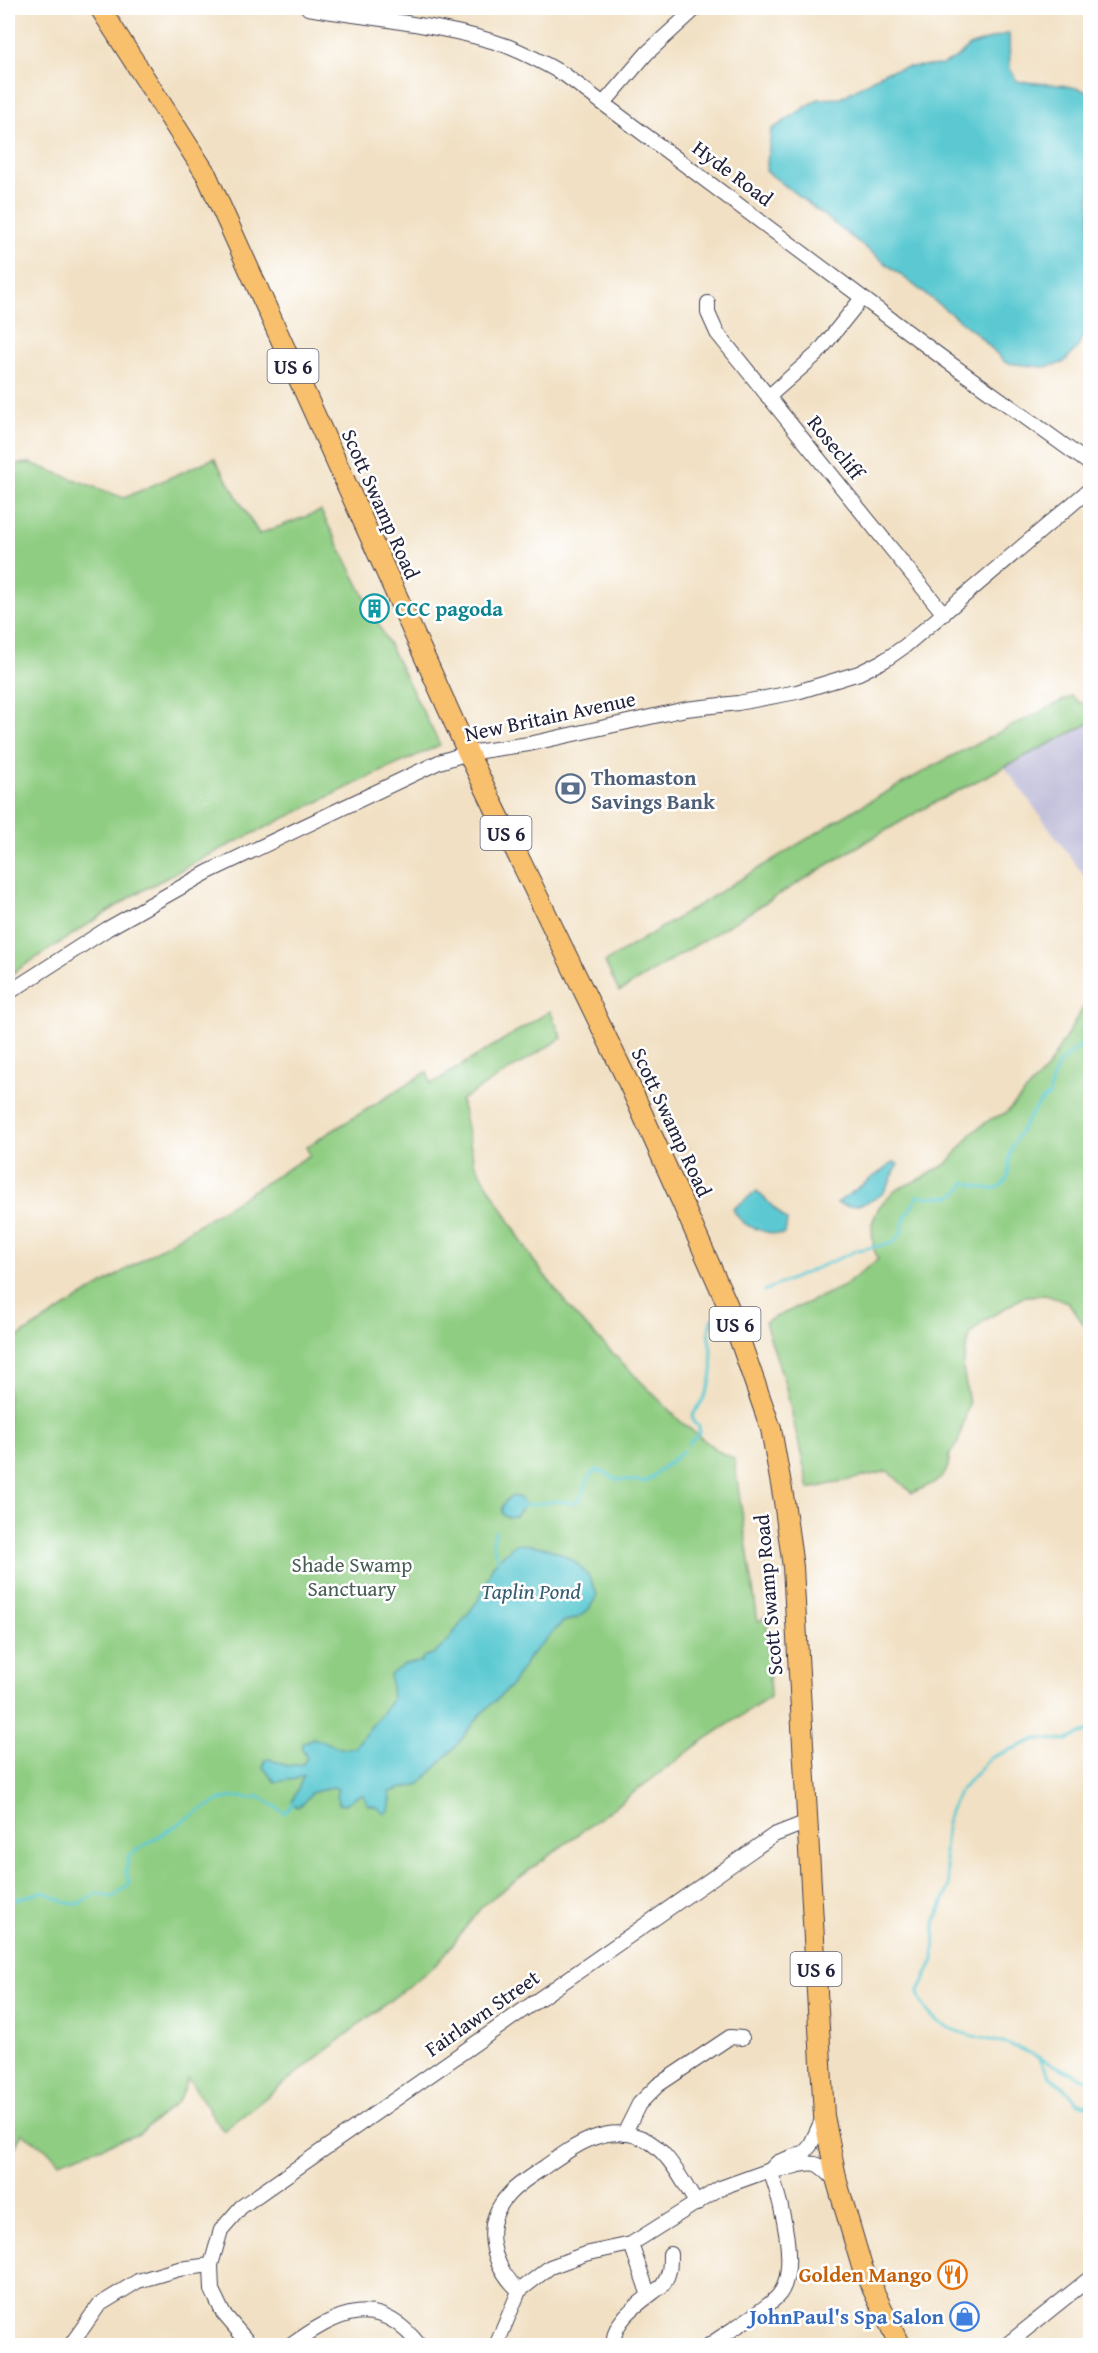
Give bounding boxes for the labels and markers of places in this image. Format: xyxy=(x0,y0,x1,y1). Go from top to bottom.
building icon: CCC pagoda xyxy=(358,592,390,624)
place label: CCC pagoda xyxy=(395,593,503,624)
place label: Thomaston Savings Bank xyxy=(591,762,716,817)
bank icon: Thomaston Savings Bank xyxy=(554,773,586,805)
restaurant icon: Golden Mango xyxy=(937,2258,969,2290)
place label: Golden Mango xyxy=(799,2259,932,2290)
shop icon: JohnPaul's Spa Salon xyxy=(949,2300,981,2332)
place label: JohnPaul's Spa Salon xyxy=(746,2301,945,2332)

